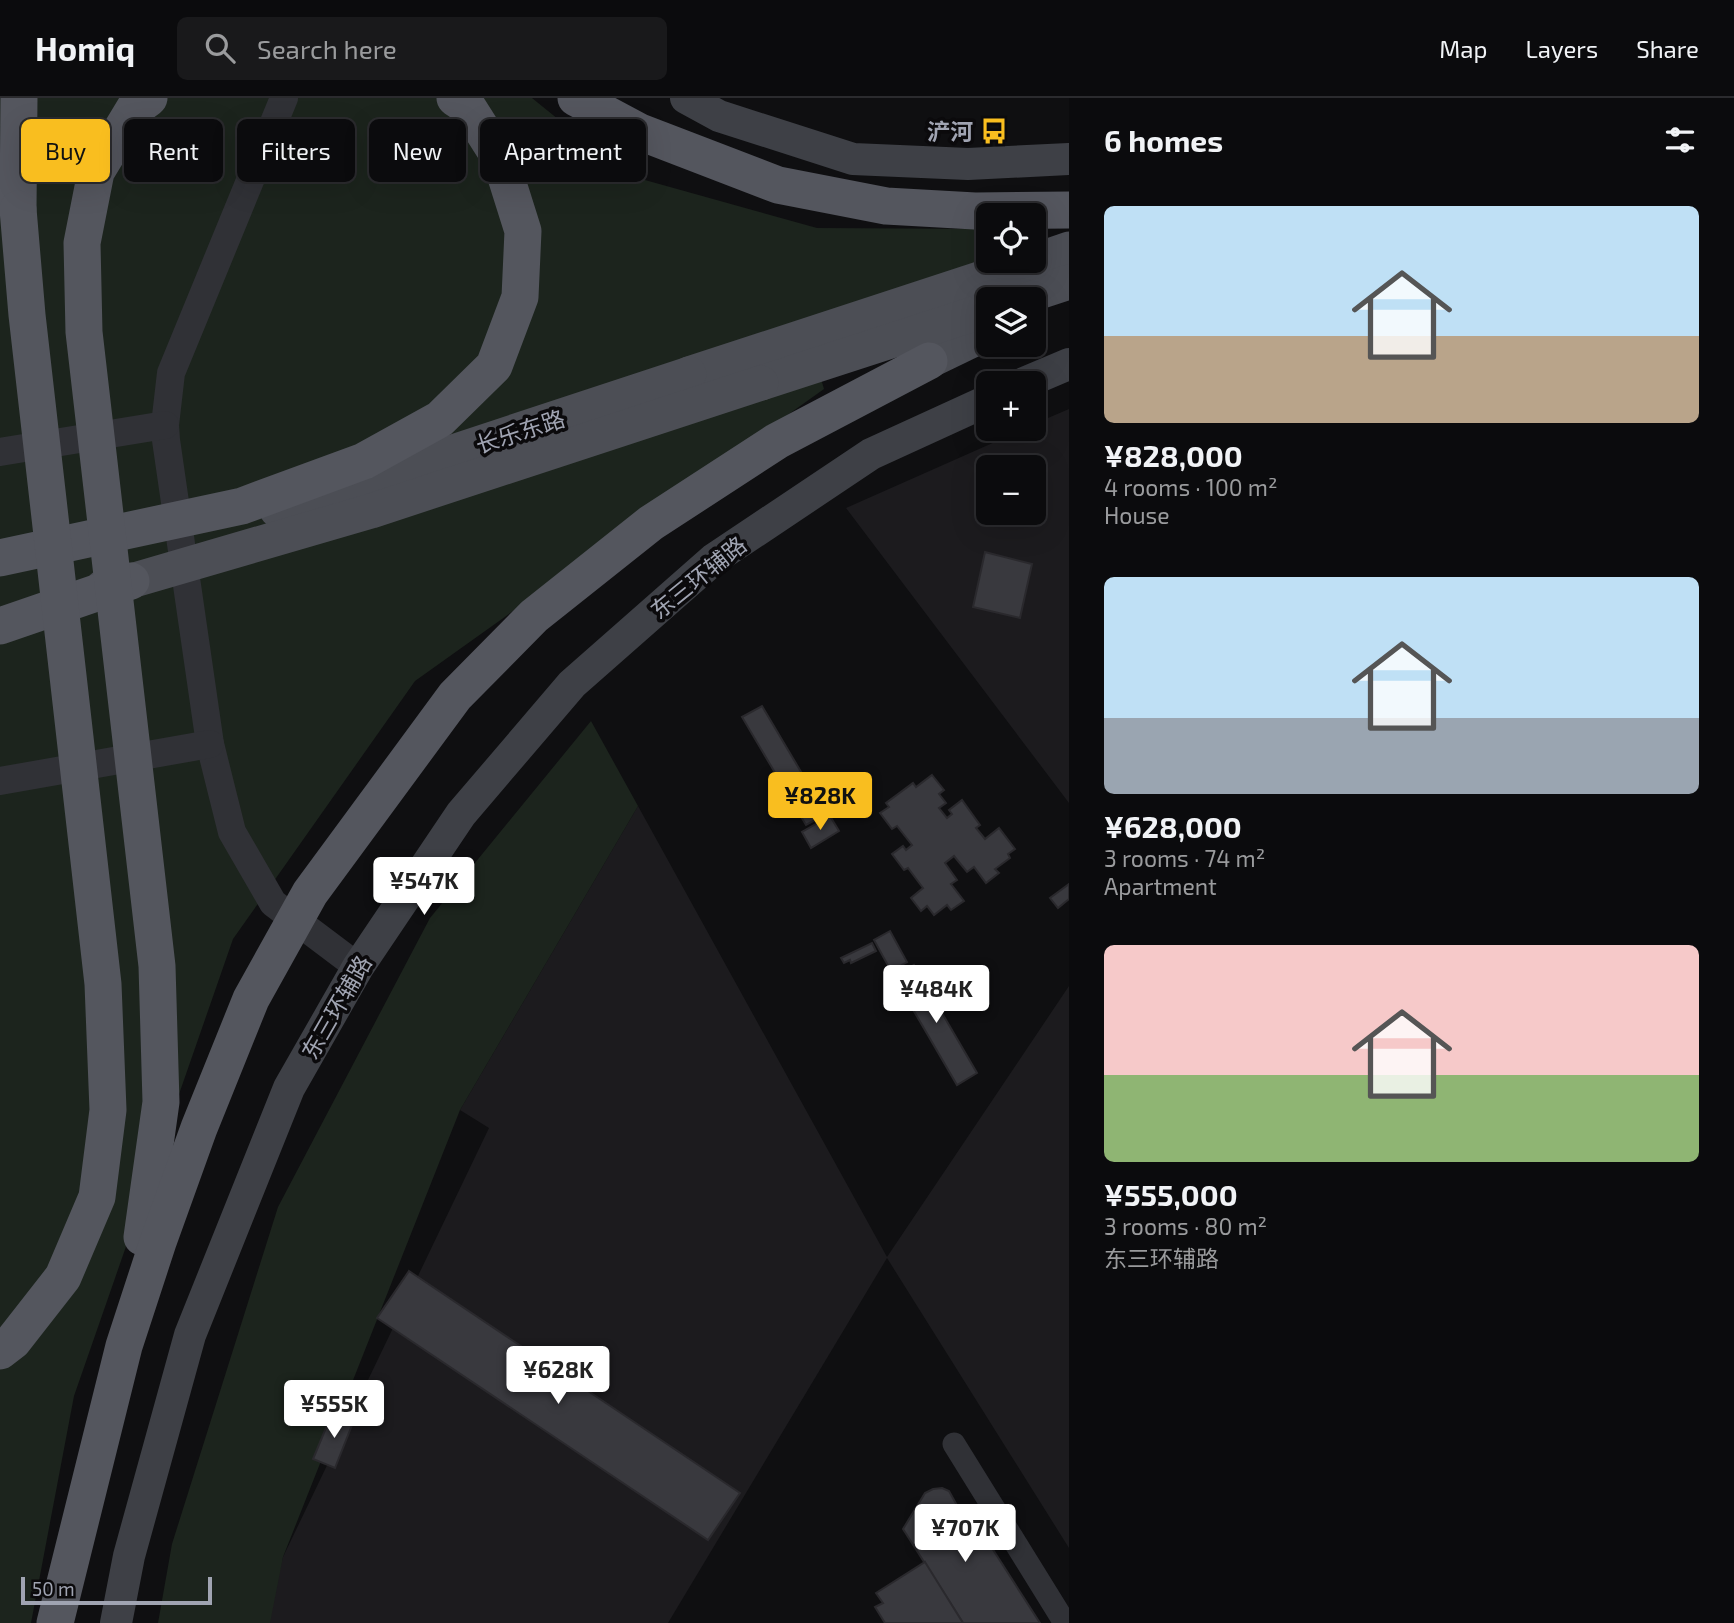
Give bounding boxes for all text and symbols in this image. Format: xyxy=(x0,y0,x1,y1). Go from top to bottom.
search box xyxy=(177,17,667,80)
text: Homiq xyxy=(35,28,135,68)
icon: search xyxy=(201,29,239,67)
text: Search here xyxy=(257,33,397,64)
text: Map xyxy=(1439,34,1487,63)
text: Layers xyxy=(1525,34,1598,63)
text: Share xyxy=(1636,34,1699,63)
bus stop icon: 浐河 xyxy=(979,116,1009,146)
place label: 浐河 xyxy=(927,117,973,145)
chip: Buy xyxy=(21,119,110,182)
chip: Rent xyxy=(124,119,223,182)
chip: Filters xyxy=(237,119,355,182)
chip: New xyxy=(369,119,466,182)
chip: Apartment xyxy=(480,119,646,182)
icon: filters xyxy=(1661,121,1699,159)
text: 6 homes xyxy=(1104,122,1223,158)
map controls xyxy=(976,203,1046,525)
button: locate xyxy=(976,203,1046,273)
icon: home xyxy=(1339,252,1465,378)
button: layers xyxy=(976,287,1046,357)
button: + xyxy=(976,371,1046,441)
street label: 长乐东路 xyxy=(472,403,568,459)
text: ¥828,000 xyxy=(1104,437,1243,473)
button: − xyxy=(976,455,1046,525)
text: 4 rooms · 100 m² xyxy=(1104,473,1278,501)
text: House xyxy=(1104,501,1170,529)
street label: 东三环辅路 xyxy=(645,530,751,624)
icon: home xyxy=(1339,623,1465,749)
pin: ¥828K xyxy=(771,772,869,832)
text: ¥828K xyxy=(784,781,856,809)
text: ¥628,000 xyxy=(1104,808,1242,844)
text: 3 rooms · 74 m² xyxy=(1104,844,1265,872)
pin: ¥547K xyxy=(375,858,473,917)
text: ¥547K xyxy=(389,866,459,894)
text: Apartment xyxy=(1104,872,1217,900)
street label: 东三环辅路 xyxy=(295,950,377,1064)
pin: ¥484K xyxy=(887,965,985,1025)
text: ¥484K xyxy=(899,974,973,1002)
icon: home xyxy=(1339,991,1465,1117)
text: ¥555,000 xyxy=(1104,1176,1238,1212)
text: 3 rooms · 80 m² xyxy=(1104,1212,1267,1240)
text: 东三环辅路 xyxy=(1104,1244,1219,1272)
pin: ¥628K xyxy=(509,1346,607,1406)
text: ¥628K xyxy=(522,1355,594,1383)
pin: ¥555K xyxy=(285,1380,383,1440)
text: ¥555K xyxy=(300,1389,368,1417)
pin: ¥707K xyxy=(916,1504,1014,1564)
text: ¥707K xyxy=(931,1513,999,1541)
scale bar xyxy=(21,1574,212,1606)
text: 50 m xyxy=(32,1577,75,1600)

